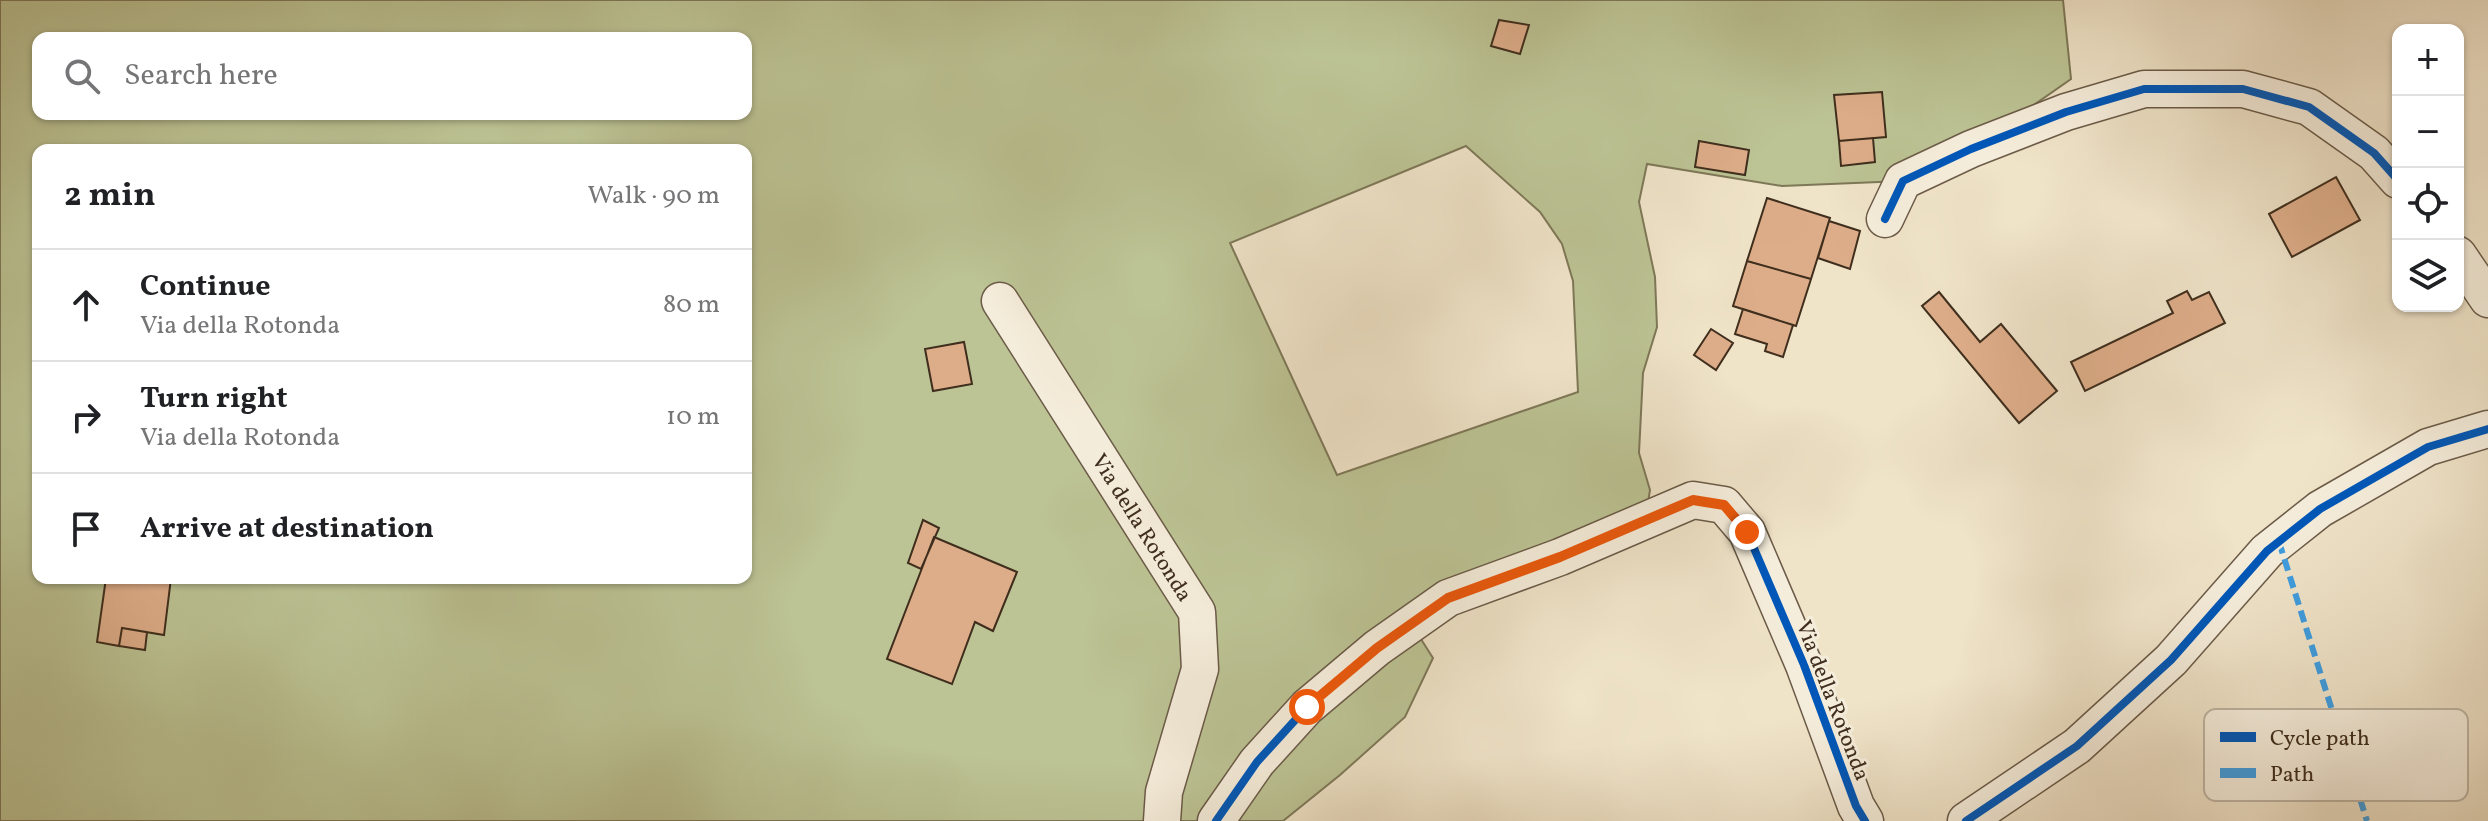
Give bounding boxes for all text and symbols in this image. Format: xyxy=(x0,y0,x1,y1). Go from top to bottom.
map controls xyxy=(2392,24,2464,312)
button: + xyxy=(2392,24,2464,96)
search box xyxy=(32,32,752,120)
icon: search xyxy=(60,54,104,98)
text: Search here xyxy=(124,55,278,97)
button: − xyxy=(2392,96,2464,168)
button: locate xyxy=(2392,168,2464,240)
text: 2 min xyxy=(64,173,156,220)
text: Walk · 90 m xyxy=(588,178,720,214)
button: layers xyxy=(2392,240,2464,312)
text: Continue xyxy=(140,266,271,308)
icon: ahead xyxy=(64,283,108,327)
text: 80 m xyxy=(663,287,720,323)
text: Via della Rotonda xyxy=(140,308,340,344)
text: Turn right xyxy=(140,378,288,420)
icon: right xyxy=(64,395,108,439)
text: 10 m xyxy=(666,399,720,435)
text: Via della Rotonda xyxy=(140,420,340,456)
street label: Via della Rotonda xyxy=(1083,448,1199,608)
icon: arrive xyxy=(64,507,108,551)
text: Arrive at destination xyxy=(140,508,434,550)
route end xyxy=(1729,514,1765,550)
street label: Via della Rotonda xyxy=(1787,616,1876,786)
route start xyxy=(1289,689,1325,725)
legend xyxy=(2204,709,2468,801)
text: Cycle path xyxy=(2270,724,2370,755)
text: Path xyxy=(2270,760,2314,791)

